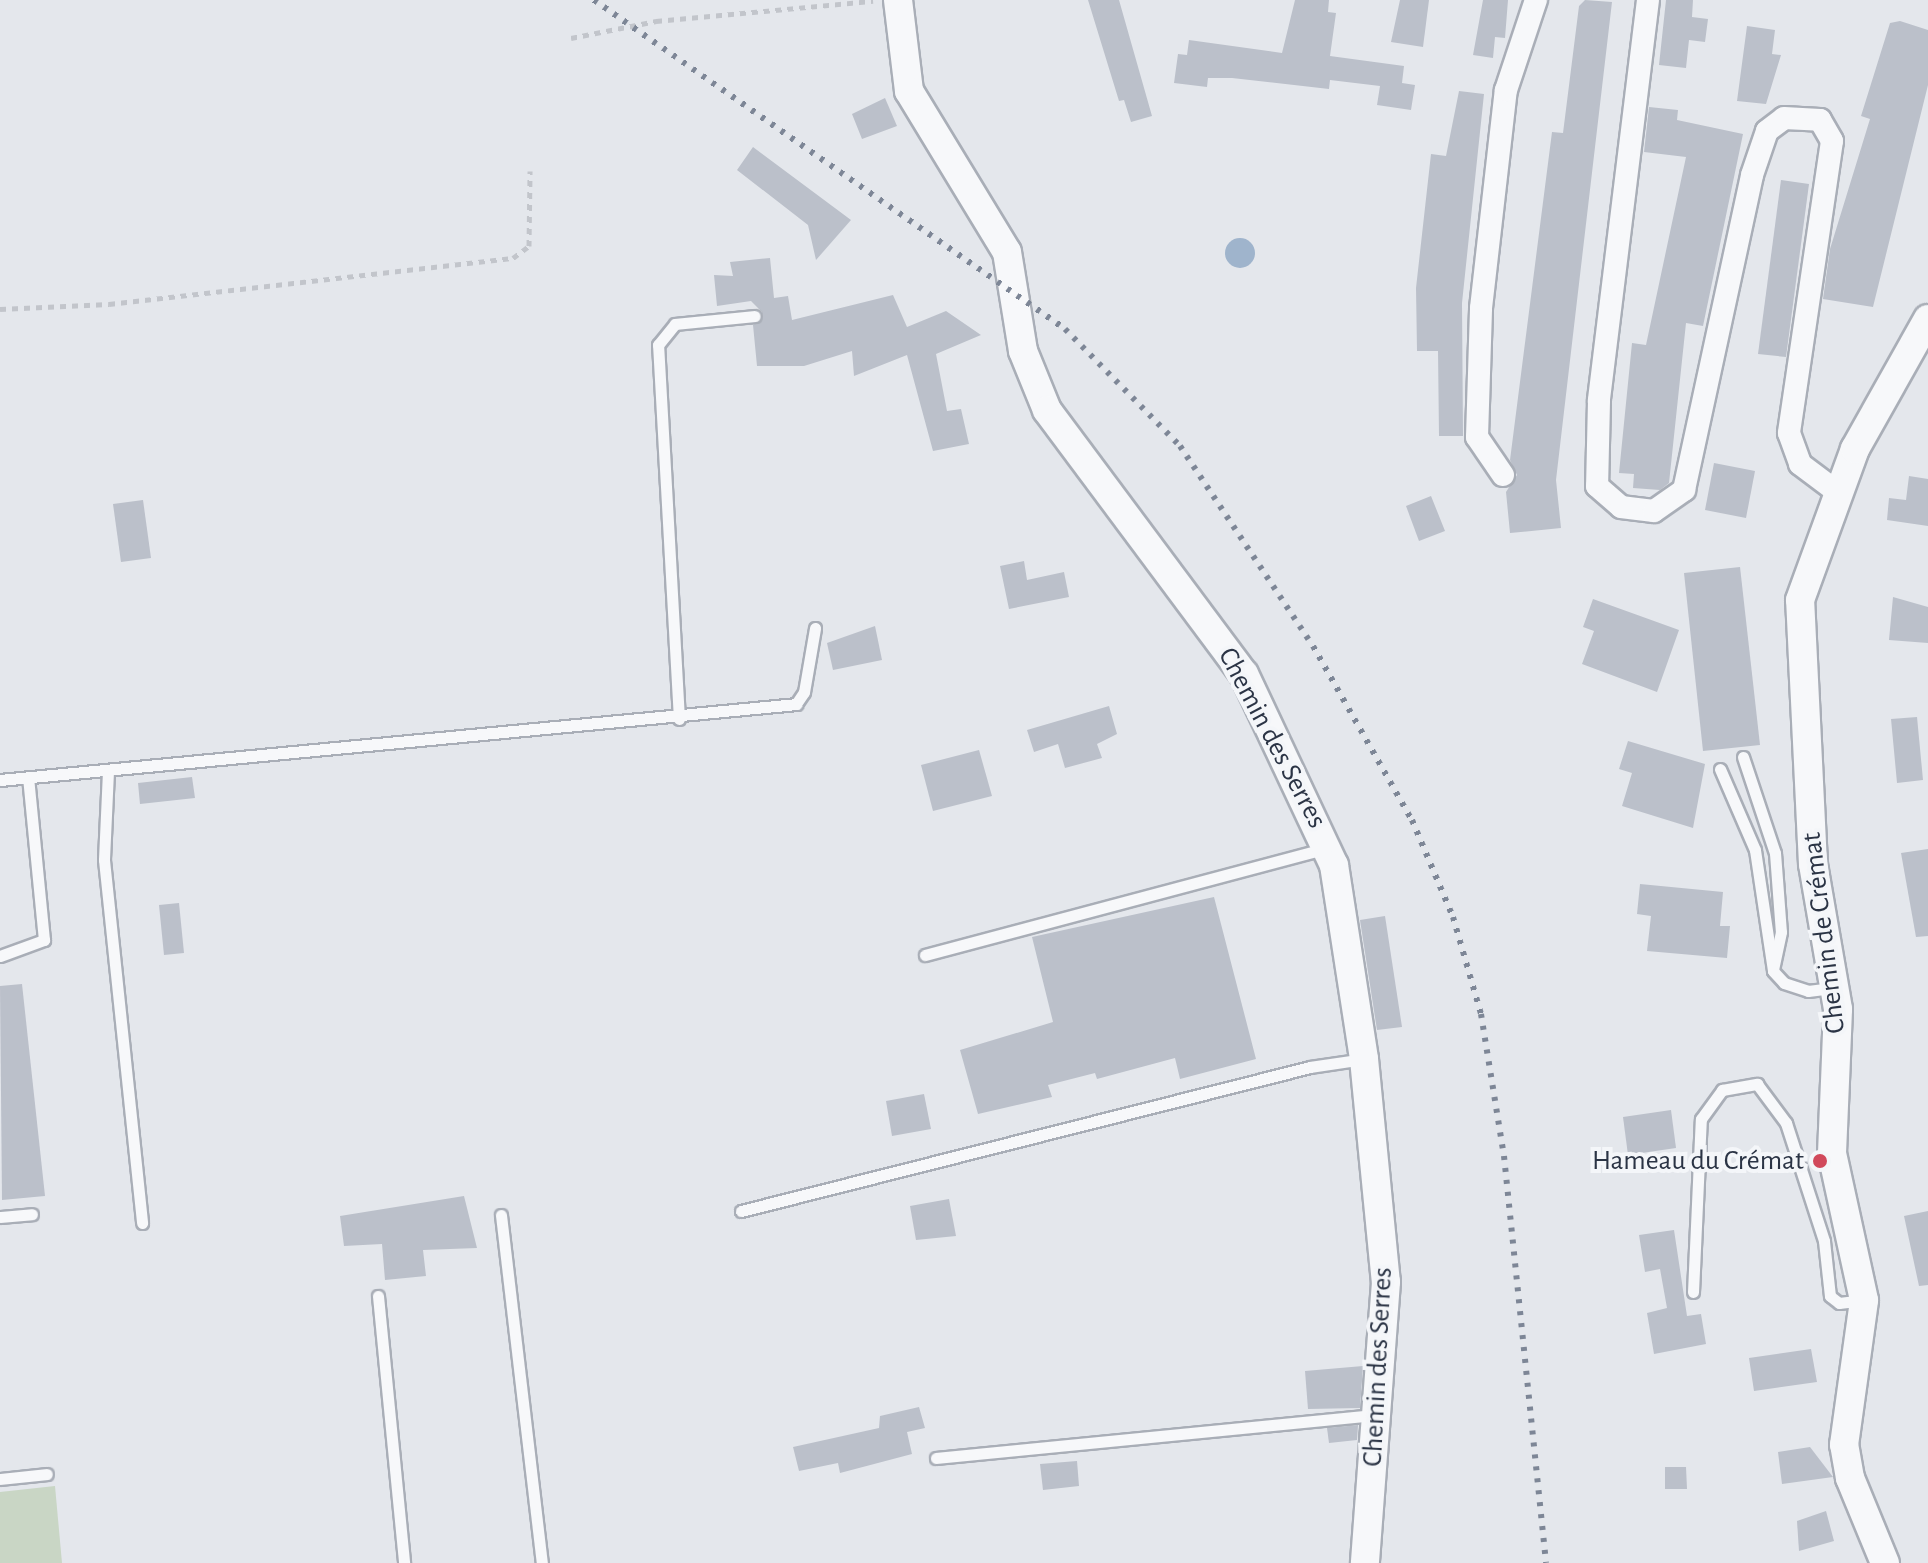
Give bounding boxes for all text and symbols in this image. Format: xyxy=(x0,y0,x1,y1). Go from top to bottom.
street label: Chemin des Serres xyxy=(1210,642,1334,834)
street label: Chemin de Crémat xyxy=(1795,830,1853,1036)
place label: Hameau du Crémat xyxy=(1592,1144,1804,1178)
marker: Hameau du Crémat xyxy=(1811,1152,1829,1170)
street label: Chemin des Serres xyxy=(1356,1266,1400,1468)

